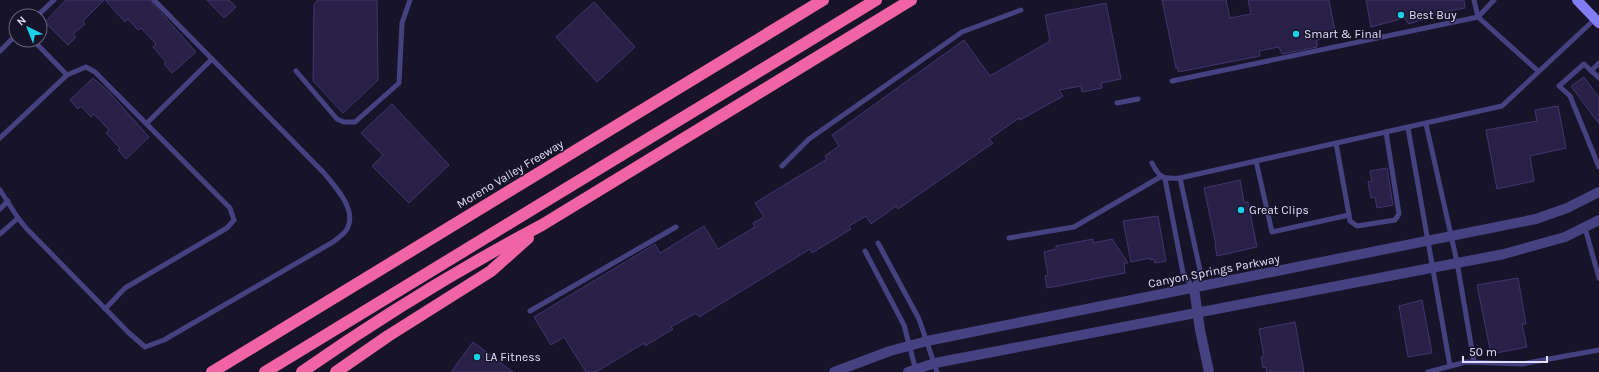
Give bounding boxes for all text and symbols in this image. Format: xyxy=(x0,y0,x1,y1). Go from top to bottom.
north arrow xyxy=(8,8,48,48)
place label: Best Buy xyxy=(1409,8,1457,22)
marker: Best Buy xyxy=(1396,10,1406,20)
text: N xyxy=(14,14,29,28)
place label: Smart & Final xyxy=(1304,27,1382,41)
marker: Smart & Final xyxy=(1291,29,1301,39)
street label: Moreno Valley Freeway xyxy=(454,136,566,211)
place label: Great Clips xyxy=(1249,203,1309,217)
marker: Great Clips xyxy=(1236,205,1246,215)
street label: Canyon Springs Parkway xyxy=(1147,251,1282,291)
scale bar xyxy=(1463,338,1547,364)
text: 50 m xyxy=(1469,345,1497,359)
place label: LA Fitness xyxy=(485,350,541,364)
marker: LA Fitness xyxy=(472,352,482,362)

